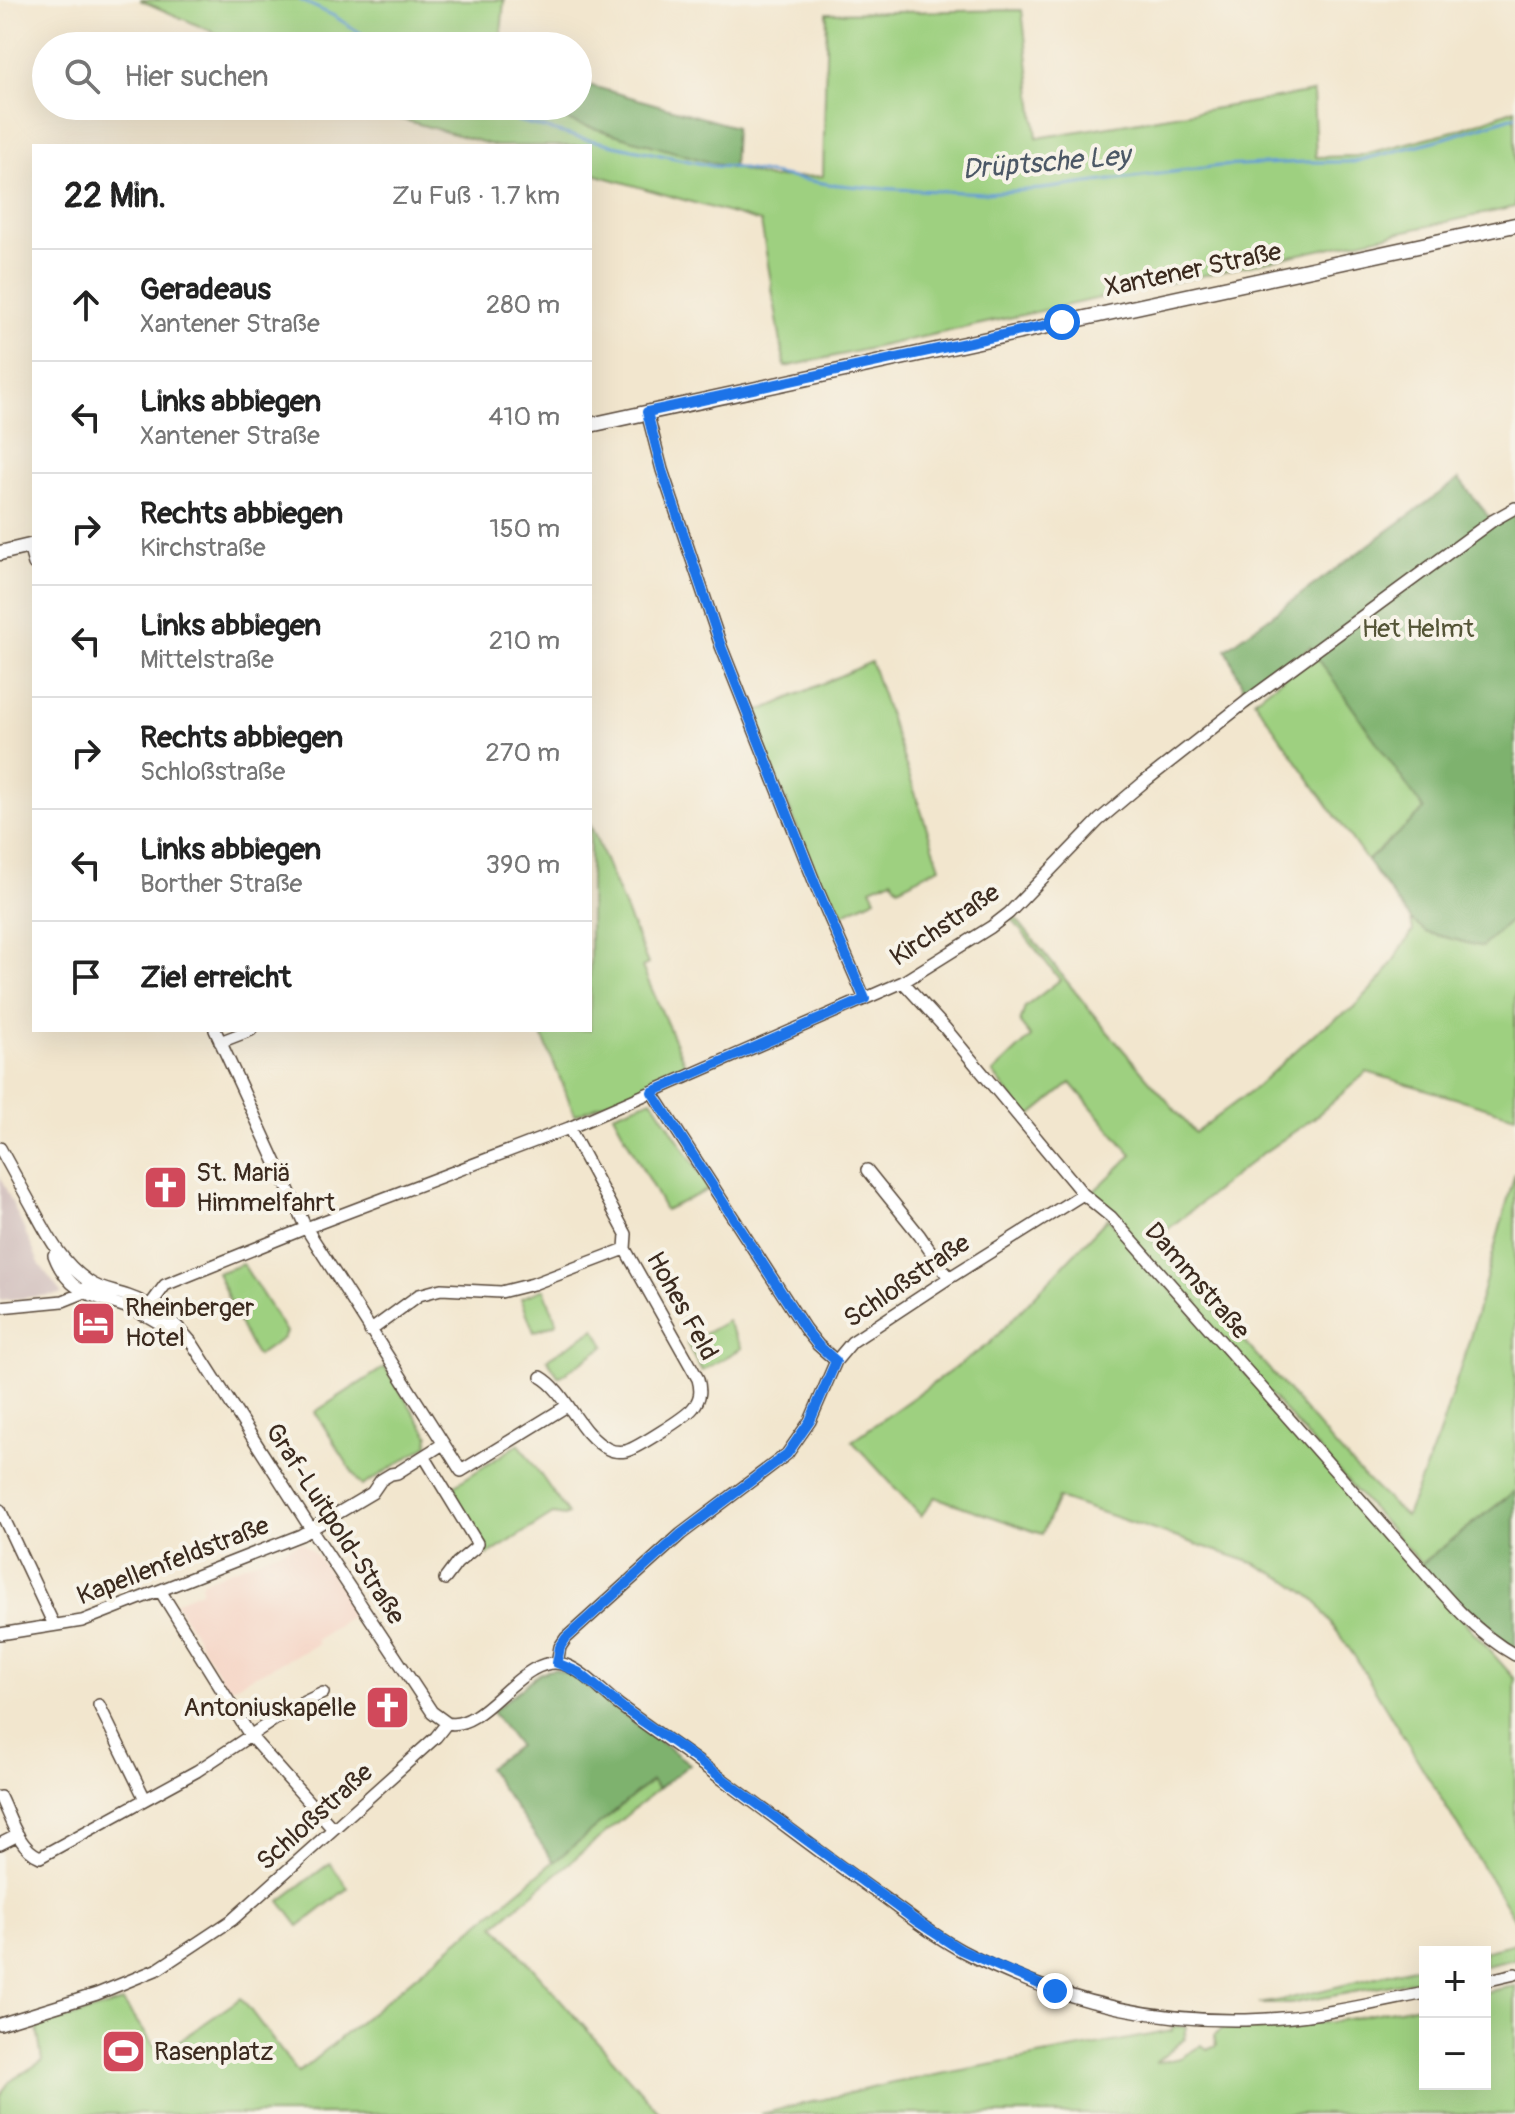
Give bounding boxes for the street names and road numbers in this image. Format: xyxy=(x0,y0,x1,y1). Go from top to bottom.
street label: Xantener Straße xyxy=(1102,236,1284,304)
street label: Kirchstraße xyxy=(884,877,1006,973)
street label: Dammstraße xyxy=(1137,1216,1257,1346)
street label: Schloßstraße xyxy=(838,1227,976,1335)
street label: Hohes Feld xyxy=(639,1246,725,1366)
street label: Graf-Luitpold-Straße xyxy=(258,1417,412,1631)
street label: Kapellenfeldstraße xyxy=(72,1510,274,1612)
street label: Schloßstraße xyxy=(250,1756,380,1878)

